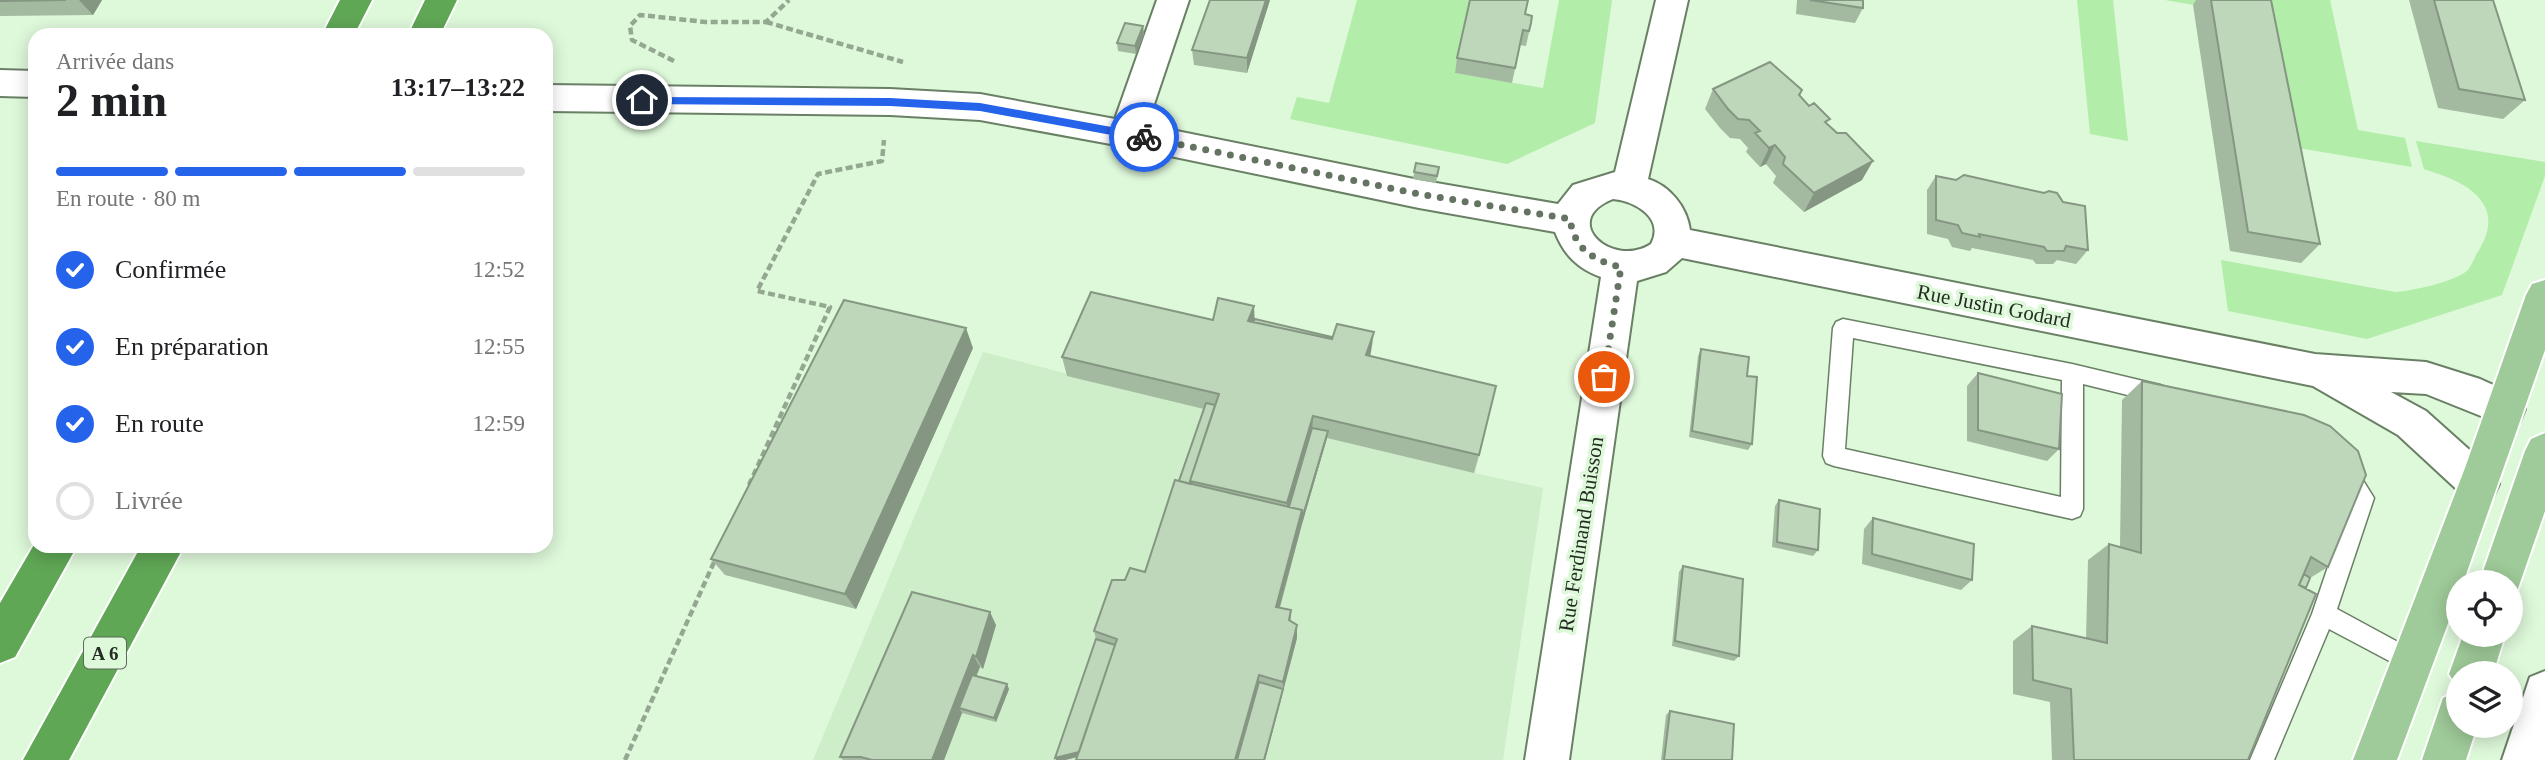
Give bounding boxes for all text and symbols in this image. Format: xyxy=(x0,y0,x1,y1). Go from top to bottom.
text: Arrivée dans xyxy=(56,49,174,74)
pin xyxy=(612,70,672,130)
text: 13:17–13:22 xyxy=(391,73,525,102)
text: 2 min xyxy=(56,75,167,126)
icon: home xyxy=(623,81,661,119)
courier xyxy=(1109,102,1179,172)
icon: bike xyxy=(1125,118,1163,156)
text: En route · 80 m xyxy=(56,186,200,211)
icon: check xyxy=(56,251,94,289)
text: Confirmée xyxy=(115,255,226,284)
text: 12:52 xyxy=(473,257,525,282)
street label: Rue Justin Godard xyxy=(1915,279,2074,333)
icon: check xyxy=(56,328,94,366)
text: En préparation xyxy=(115,332,269,361)
text: 12:55 xyxy=(473,334,525,359)
pin xyxy=(1574,347,1634,407)
icon: bag xyxy=(1585,358,1623,396)
icon: check xyxy=(56,405,94,443)
text: En route xyxy=(115,409,204,438)
text: 12:59 xyxy=(473,411,525,436)
street label: Rue Ferdinand Buisson xyxy=(1554,434,1608,633)
text: Livrée xyxy=(115,486,183,515)
map controls xyxy=(2446,570,2523,738)
button: locate xyxy=(2446,570,2523,647)
road number: A 6 xyxy=(84,638,126,668)
button: layers xyxy=(2446,661,2523,738)

